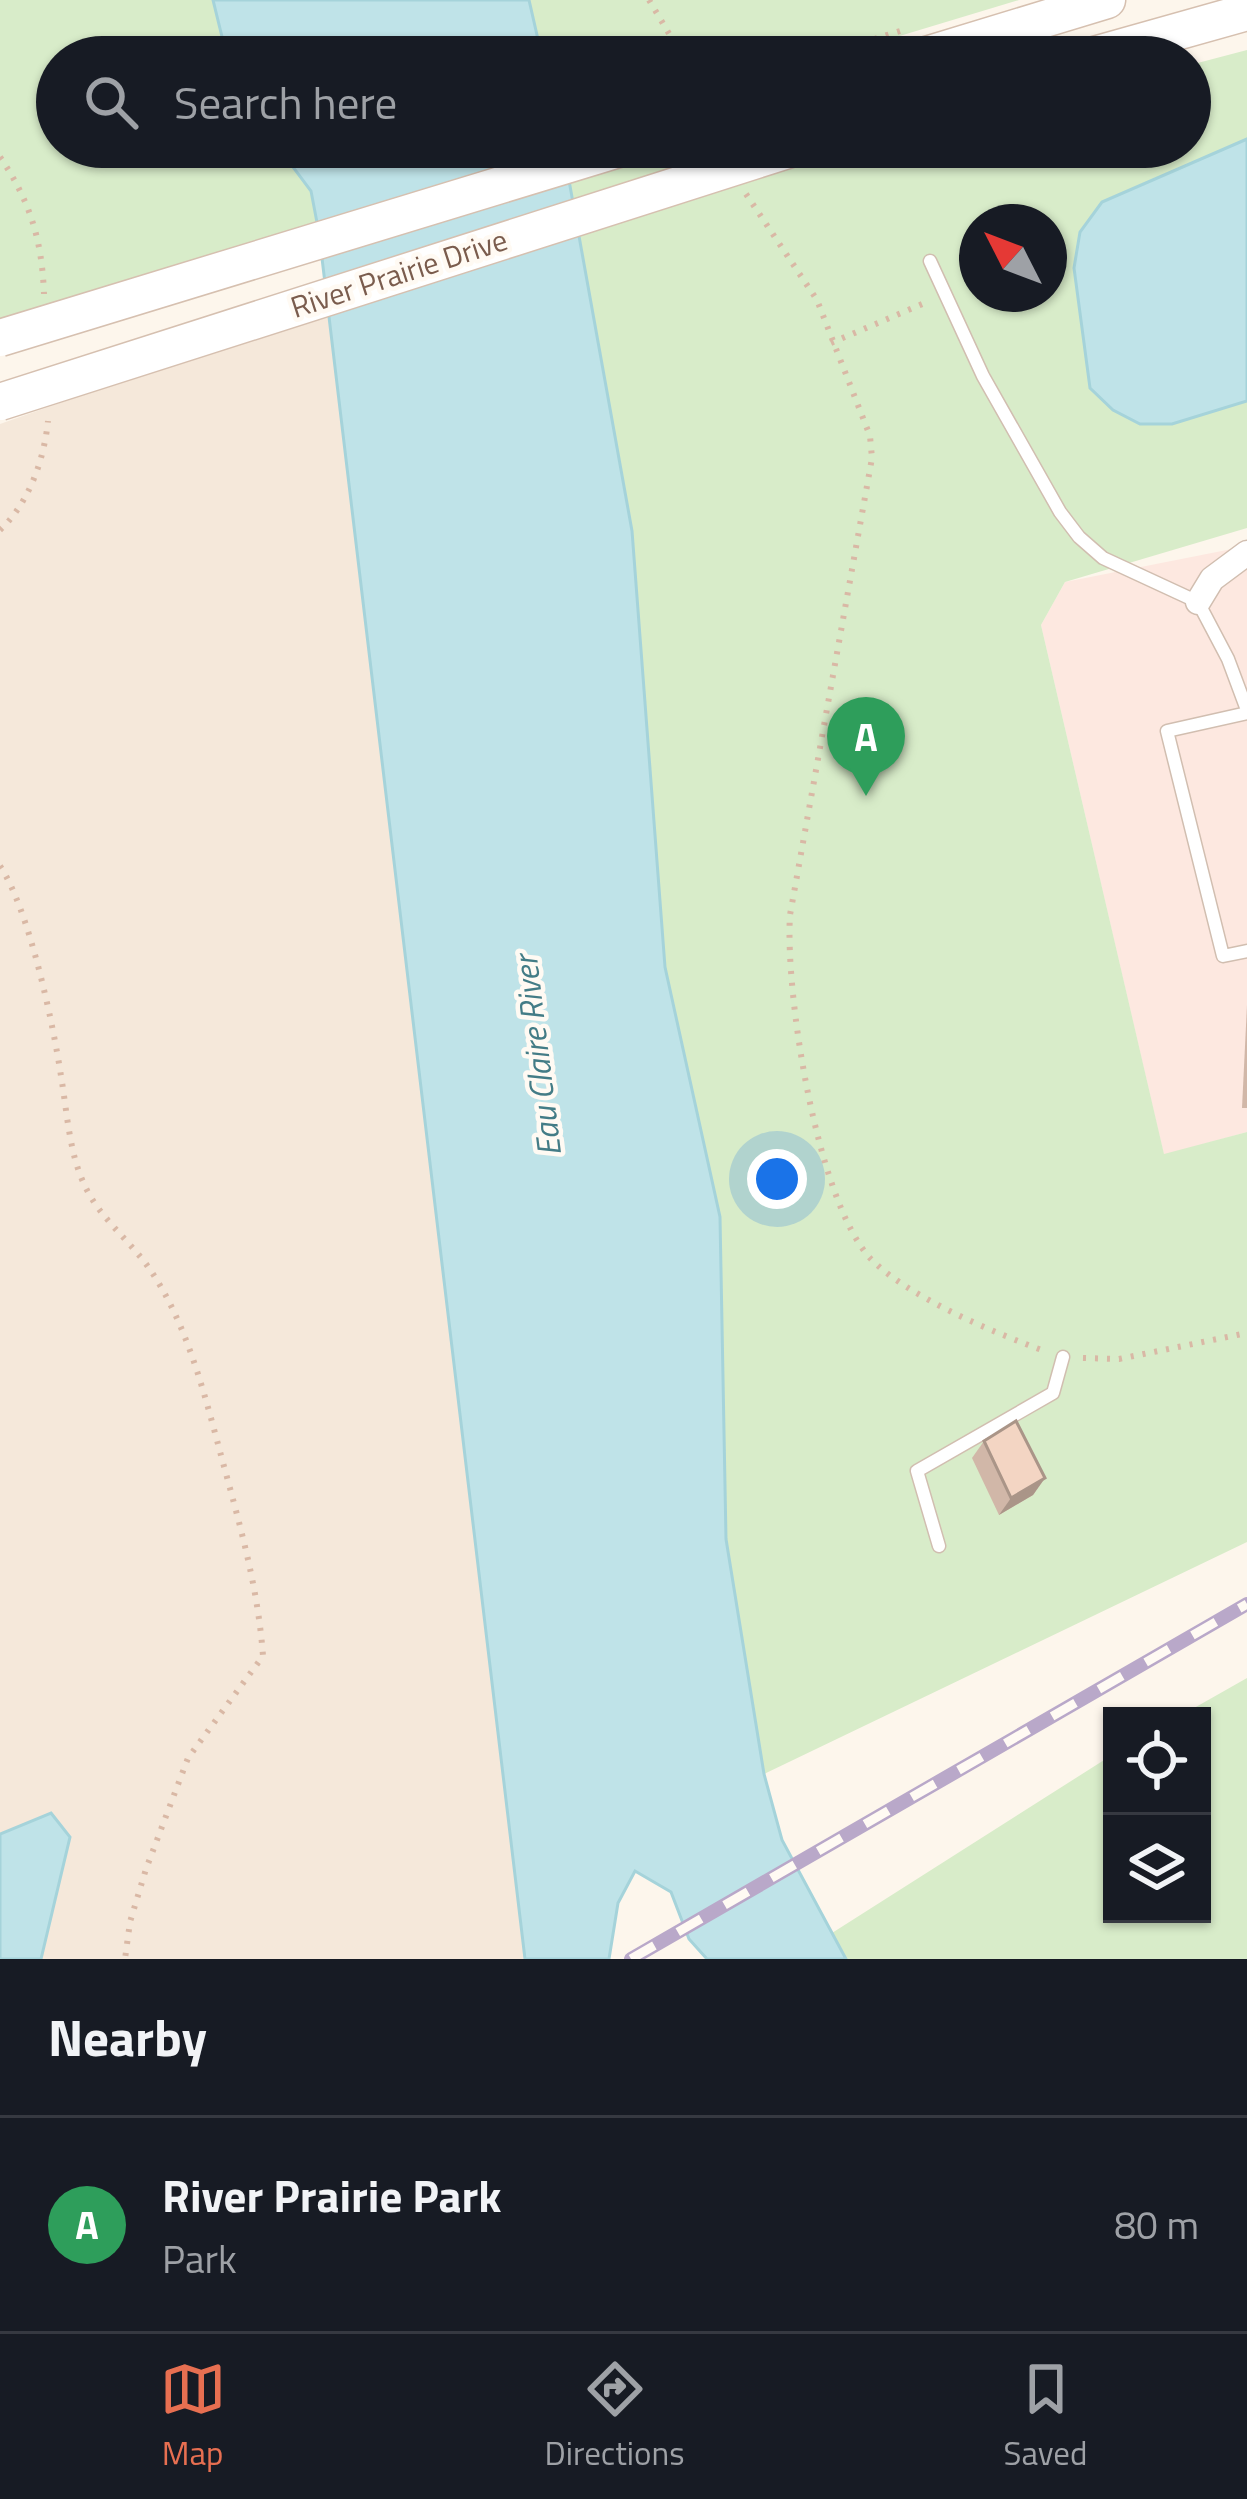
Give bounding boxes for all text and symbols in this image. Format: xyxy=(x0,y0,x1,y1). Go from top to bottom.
search box xyxy=(36,36,1211,168)
text: Search here xyxy=(174,68,397,136)
icon: search xyxy=(78,69,144,135)
north arrow xyxy=(959,204,1067,312)
street label: River Prairie Drive xyxy=(284,216,513,330)
pin: A xyxy=(827,697,905,796)
water label: Eau Claire River xyxy=(499,949,574,1159)
your location xyxy=(747,1149,807,1209)
map controls xyxy=(1103,1707,1211,1923)
button: locate xyxy=(1103,1707,1211,1815)
button: layers xyxy=(1103,1815,1211,1923)
text: Nearby xyxy=(48,1998,207,2076)
text: River Prairie Park xyxy=(162,2161,501,2229)
text: A xyxy=(75,2195,99,2254)
text: 80 m xyxy=(1114,2195,1199,2254)
text: Park xyxy=(162,2229,237,2288)
tab: Map xyxy=(160,2356,226,2478)
tab: Directions xyxy=(545,2356,685,2478)
tab: Saved xyxy=(1004,2356,1087,2478)

